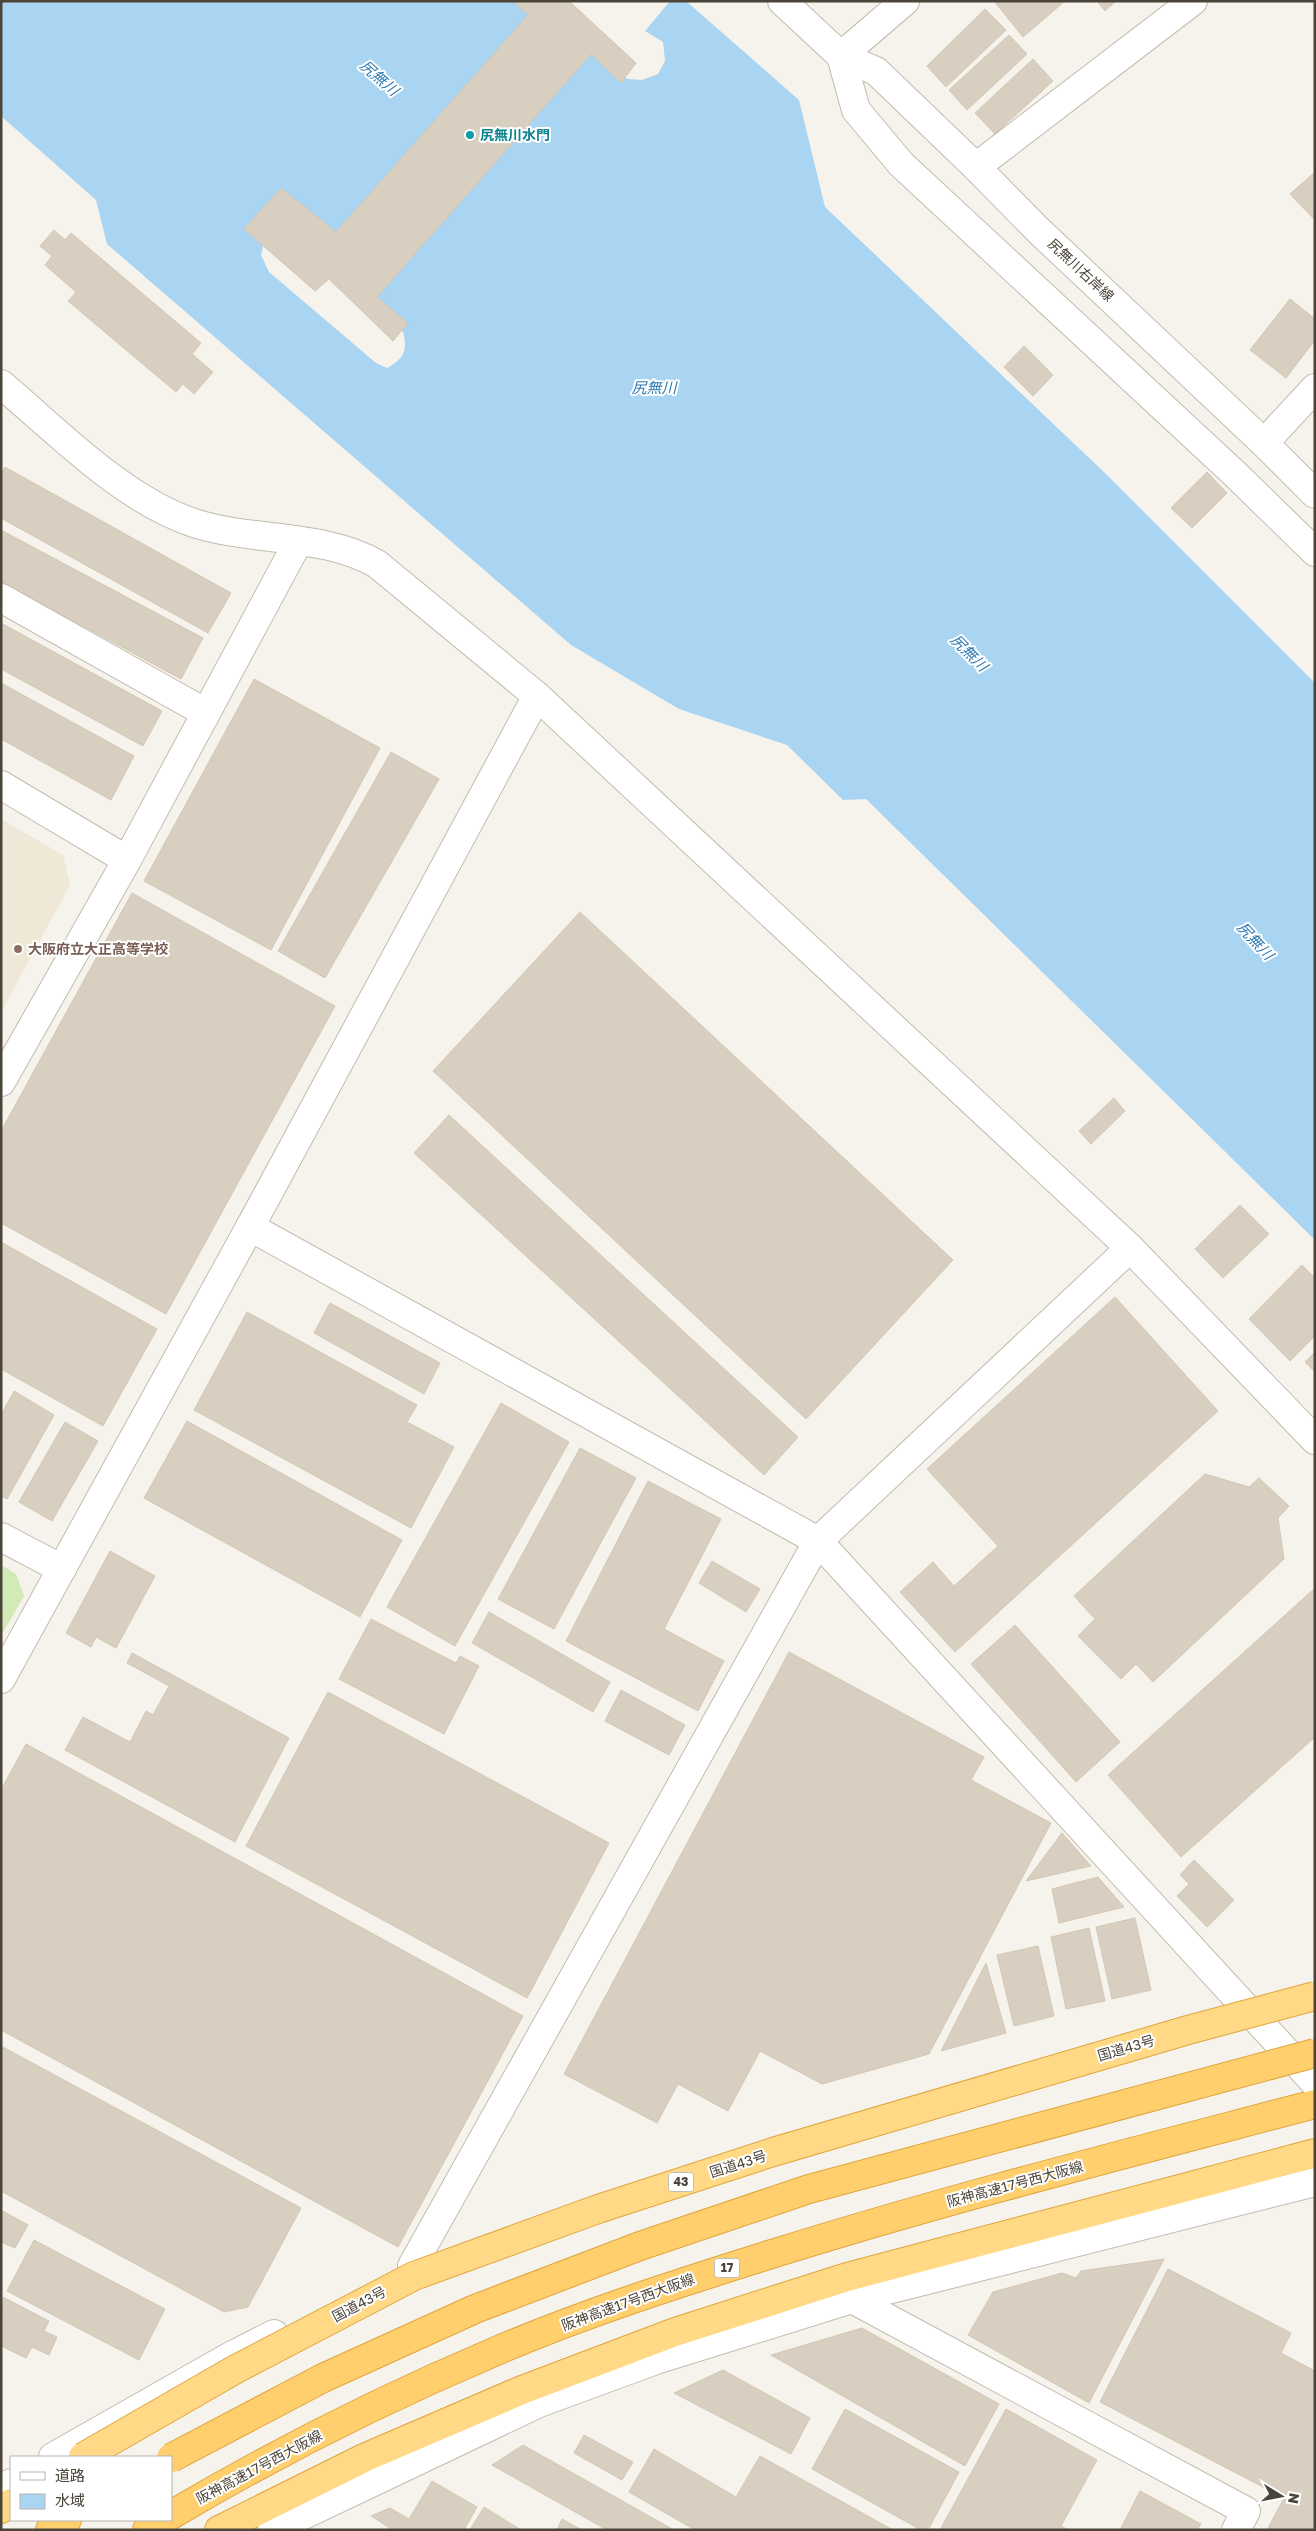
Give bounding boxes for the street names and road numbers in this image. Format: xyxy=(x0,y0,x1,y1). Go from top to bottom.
street label: 尻無川右岸線 xyxy=(1045,235,1118,304)
street label: 国道43号 xyxy=(1095,2031,1156,2064)
street label: 国道43号 xyxy=(707,2146,768,2181)
street label: 阪神高速17号西大阪線 xyxy=(945,2157,1085,2210)
road number: 43 xyxy=(668,2172,694,2192)
road number: 17 xyxy=(714,2258,740,2278)
street label: 阪神高速17号西大阪線 xyxy=(559,2270,697,2333)
street label: 国道43号 xyxy=(329,2282,389,2325)
street label: 阪神高速17号西大阪線 xyxy=(193,2426,325,2507)

